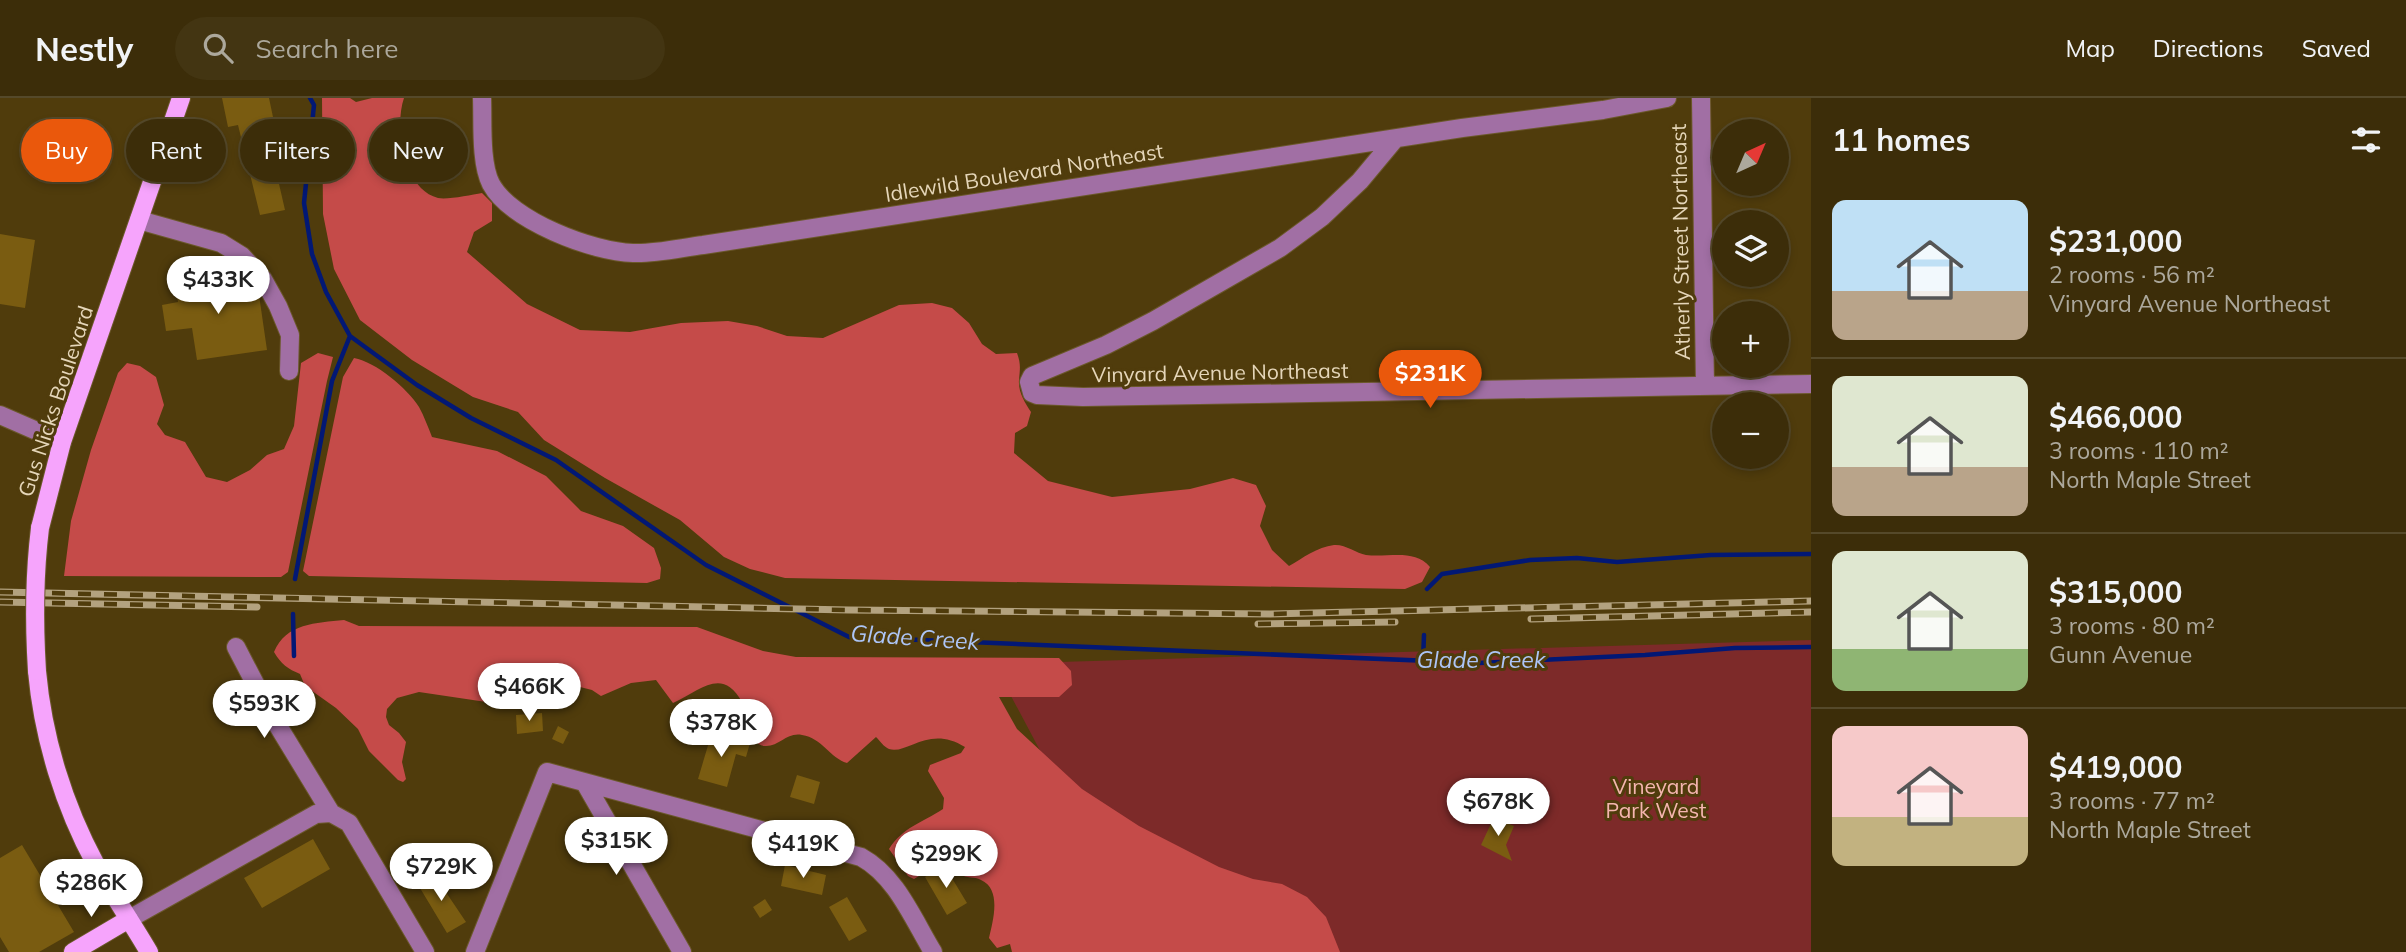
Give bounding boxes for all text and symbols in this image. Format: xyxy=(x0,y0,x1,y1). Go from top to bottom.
search box xyxy=(175,17,665,80)
text: Nestly xyxy=(35,28,133,69)
icon: search xyxy=(199,29,237,67)
text: Search here xyxy=(255,32,398,65)
text: Map xyxy=(2065,33,2115,63)
text: Directions xyxy=(2153,33,2264,63)
text: Saved xyxy=(2302,33,2371,63)
chip: Buy xyxy=(21,119,112,182)
chip: Rent xyxy=(126,119,226,182)
chip: Filters xyxy=(240,119,355,182)
chip: New xyxy=(369,119,468,182)
north arrow xyxy=(1712,119,1788,196)
map controls xyxy=(1712,119,1789,469)
text: 11 homes xyxy=(1832,121,1971,159)
icon: filters xyxy=(2347,121,2385,159)
street label: Atherly Street Northeast xyxy=(1665,124,1695,360)
street label: Idlewild Boulevard Northeast xyxy=(883,137,1165,207)
button: layers xyxy=(1712,210,1789,287)
text: $231,000 xyxy=(2049,222,2182,260)
icon: home xyxy=(1888,228,1972,312)
pin: $433K xyxy=(169,256,267,316)
text: 2 rooms · 56 m² xyxy=(2049,260,2215,289)
text: $433K xyxy=(183,264,253,293)
text: Vinyard Avenue Northeast xyxy=(2049,289,2330,318)
button: + xyxy=(1712,301,1789,378)
street label: Gus Nicks Boulevard xyxy=(12,302,98,500)
pin: $231K xyxy=(1381,350,1479,410)
street label: Vinyard Avenue Northeast xyxy=(1091,357,1349,387)
text: $231K xyxy=(1395,358,1465,387)
button: − xyxy=(1712,392,1789,469)
text: $466,000 xyxy=(2049,398,2182,436)
icon: home xyxy=(1888,404,1972,488)
text: 3 rooms · 110 m² xyxy=(2049,436,2229,465)
text: North Maple Street xyxy=(2049,465,2251,494)
text: $315,000 xyxy=(2049,573,2182,611)
icon: home xyxy=(1888,579,1972,663)
text: 3 rooms · 80 m² xyxy=(2049,611,2215,640)
water label: Glade Creek xyxy=(850,618,982,656)
text: Gunn Avenue xyxy=(2049,640,2192,669)
water label: Glade Creek xyxy=(1416,645,1547,674)
pin: $466K xyxy=(480,664,578,723)
text: $466K xyxy=(494,671,564,700)
pin: $593K xyxy=(215,680,313,740)
text: $593K xyxy=(229,688,299,717)
pin: $378K xyxy=(672,700,770,759)
text: $378K xyxy=(686,707,756,736)
text: $419,000 xyxy=(2049,748,2182,786)
icon: home xyxy=(1888,754,1972,838)
park label: Vineyard Park West xyxy=(1606,773,1706,823)
pin: $678K xyxy=(1449,778,1547,838)
text: $678K xyxy=(1463,786,1533,815)
text: 3 rooms · 77 m² xyxy=(2049,786,2215,815)
text: North Maple Street xyxy=(2049,815,2251,844)
pin: $315K xyxy=(567,818,665,877)
pin: $419K xyxy=(754,820,852,880)
text: $315K xyxy=(581,825,651,854)
text: $419K xyxy=(768,828,838,857)
pin: $299K xyxy=(897,830,995,890)
text: $299K xyxy=(911,838,981,867)
pin: $729K xyxy=(392,844,490,903)
text: $729K xyxy=(406,851,476,880)
pin: $286K xyxy=(42,860,140,919)
text: $286K xyxy=(56,867,126,896)

